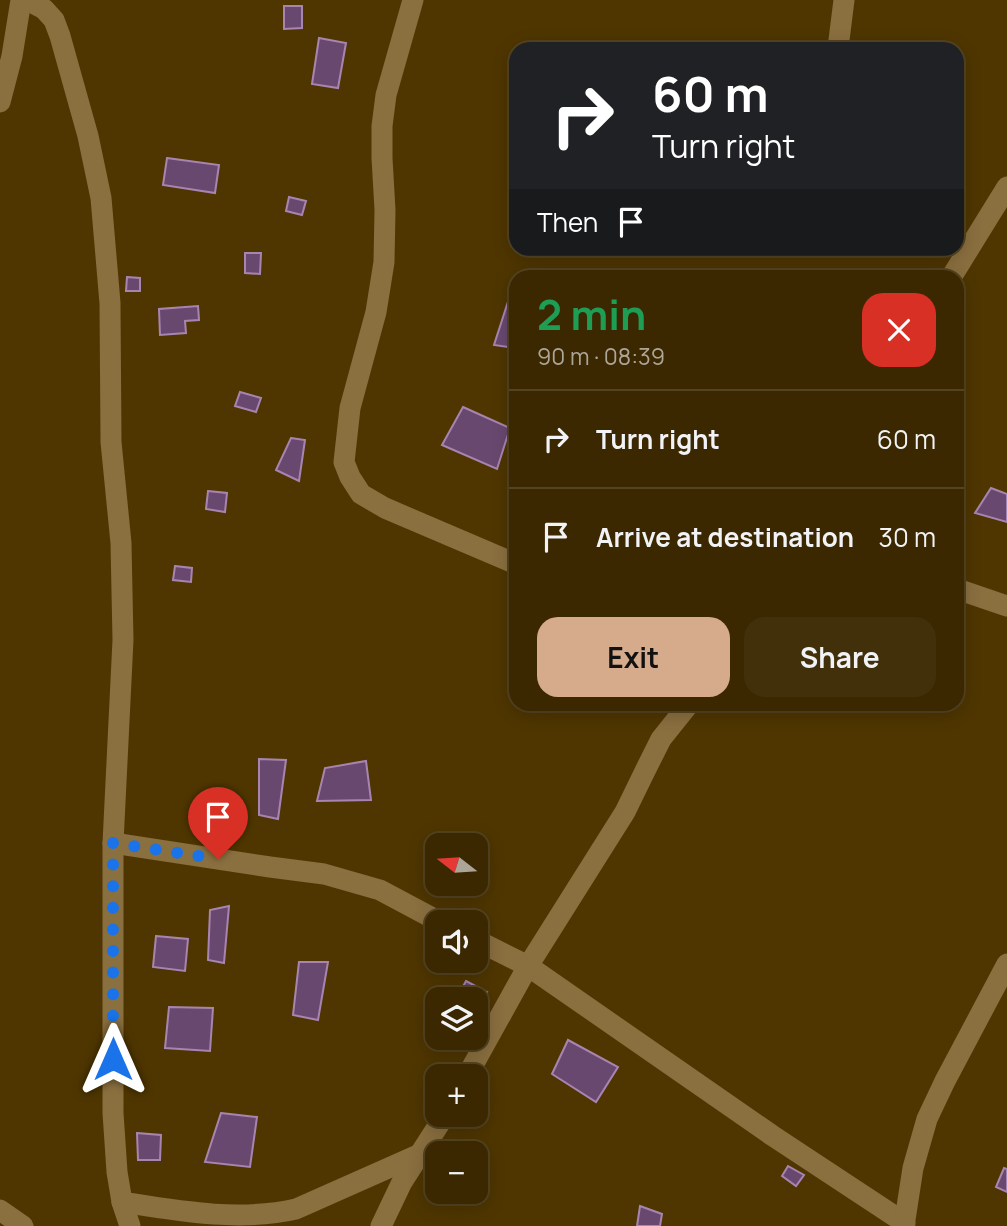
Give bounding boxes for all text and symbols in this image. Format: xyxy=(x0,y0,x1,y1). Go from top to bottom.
text: 60 m xyxy=(652,60,769,127)
icon: right xyxy=(537,70,628,161)
text: Turn right xyxy=(652,124,795,168)
icon: arrive xyxy=(612,203,650,241)
text: Then xyxy=(537,204,598,240)
text: 2 min xyxy=(537,285,646,343)
button: close xyxy=(862,293,936,367)
text: 90 m · 08:39 xyxy=(537,340,665,372)
icon: right xyxy=(537,420,575,458)
text: Turn right xyxy=(596,421,720,457)
text: 60 m xyxy=(877,421,936,457)
icon: arrive xyxy=(537,518,575,556)
text: Arrive at destination xyxy=(596,519,854,555)
text: 30 m xyxy=(879,519,936,555)
button: Exit xyxy=(537,617,730,697)
button: Share xyxy=(744,617,936,697)
pin xyxy=(188,787,248,859)
icon: arrive xyxy=(199,798,237,836)
north arrow xyxy=(425,833,488,896)
map controls xyxy=(425,833,488,1204)
button: sound xyxy=(425,910,488,973)
button: layers xyxy=(425,987,488,1050)
position arrow xyxy=(76,1022,150,1096)
button: + xyxy=(425,1064,488,1127)
button: − xyxy=(425,1141,488,1204)

